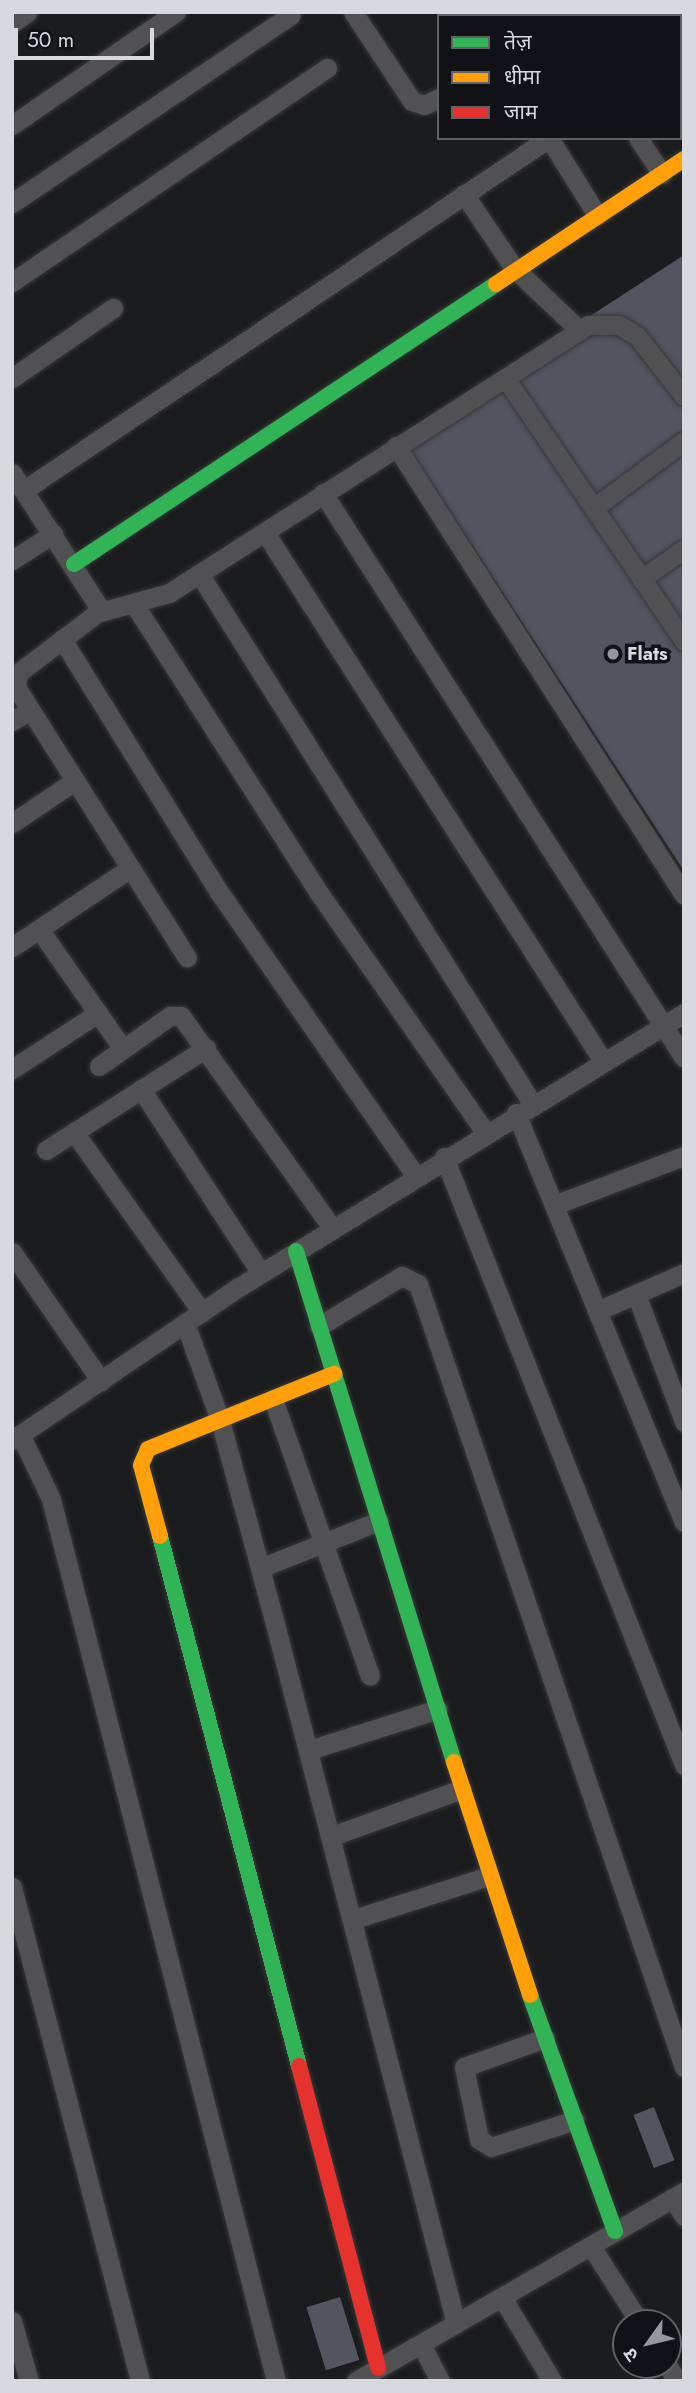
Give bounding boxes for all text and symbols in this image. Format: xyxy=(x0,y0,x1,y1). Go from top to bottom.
scale bar xyxy=(18,14,158,58)
legend xyxy=(437,14,682,140)
text: 50 m xyxy=(27,25,74,55)
text: तेज़ xyxy=(504,27,532,57)
text: धीमा xyxy=(504,62,540,92)
text: जाम xyxy=(504,97,538,127)
place label: Flats xyxy=(627,643,668,665)
marker: Flats xyxy=(605,646,621,662)
north arrow xyxy=(612,2309,682,2379)
text: उ xyxy=(617,2343,645,2367)

